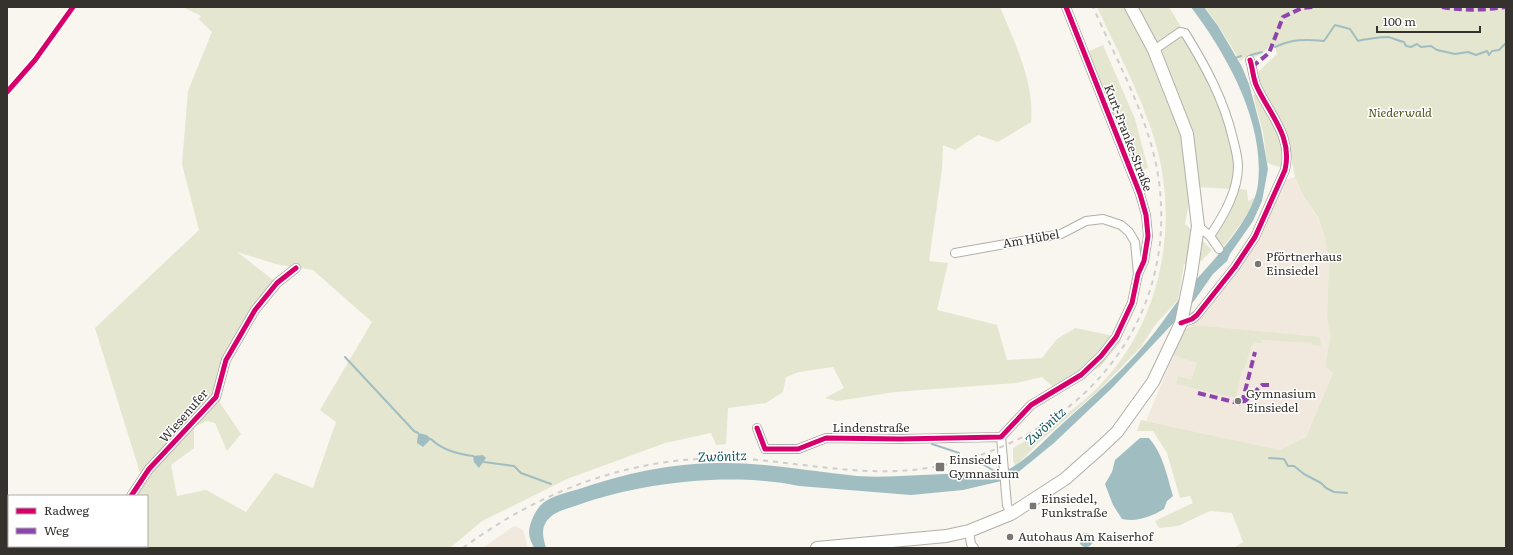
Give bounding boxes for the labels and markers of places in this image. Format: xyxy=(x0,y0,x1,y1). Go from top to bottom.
place label: Pförtnerhaus Einsiedel xyxy=(1266,247,1342,279)
marker: Pförtnerhaus Einsiedel xyxy=(1253,259,1263,269)
place label: Gymnasium Einsiedel xyxy=(1246,384,1317,416)
marker: Gymnasium Einsiedel xyxy=(1233,396,1243,406)
place label: Einsiedel Gymnasium xyxy=(949,450,1020,482)
marker: Einsiedel Gymnasium xyxy=(934,461,946,473)
place label: Einsiedel, Funkstraße xyxy=(1041,489,1107,521)
marker: Einsiedel, Funkstraße xyxy=(1028,501,1038,511)
place label: Autohaus Am Kaiserhof xyxy=(1018,527,1155,545)
marker: Autohaus Am Kaiserhof xyxy=(1005,532,1015,542)

